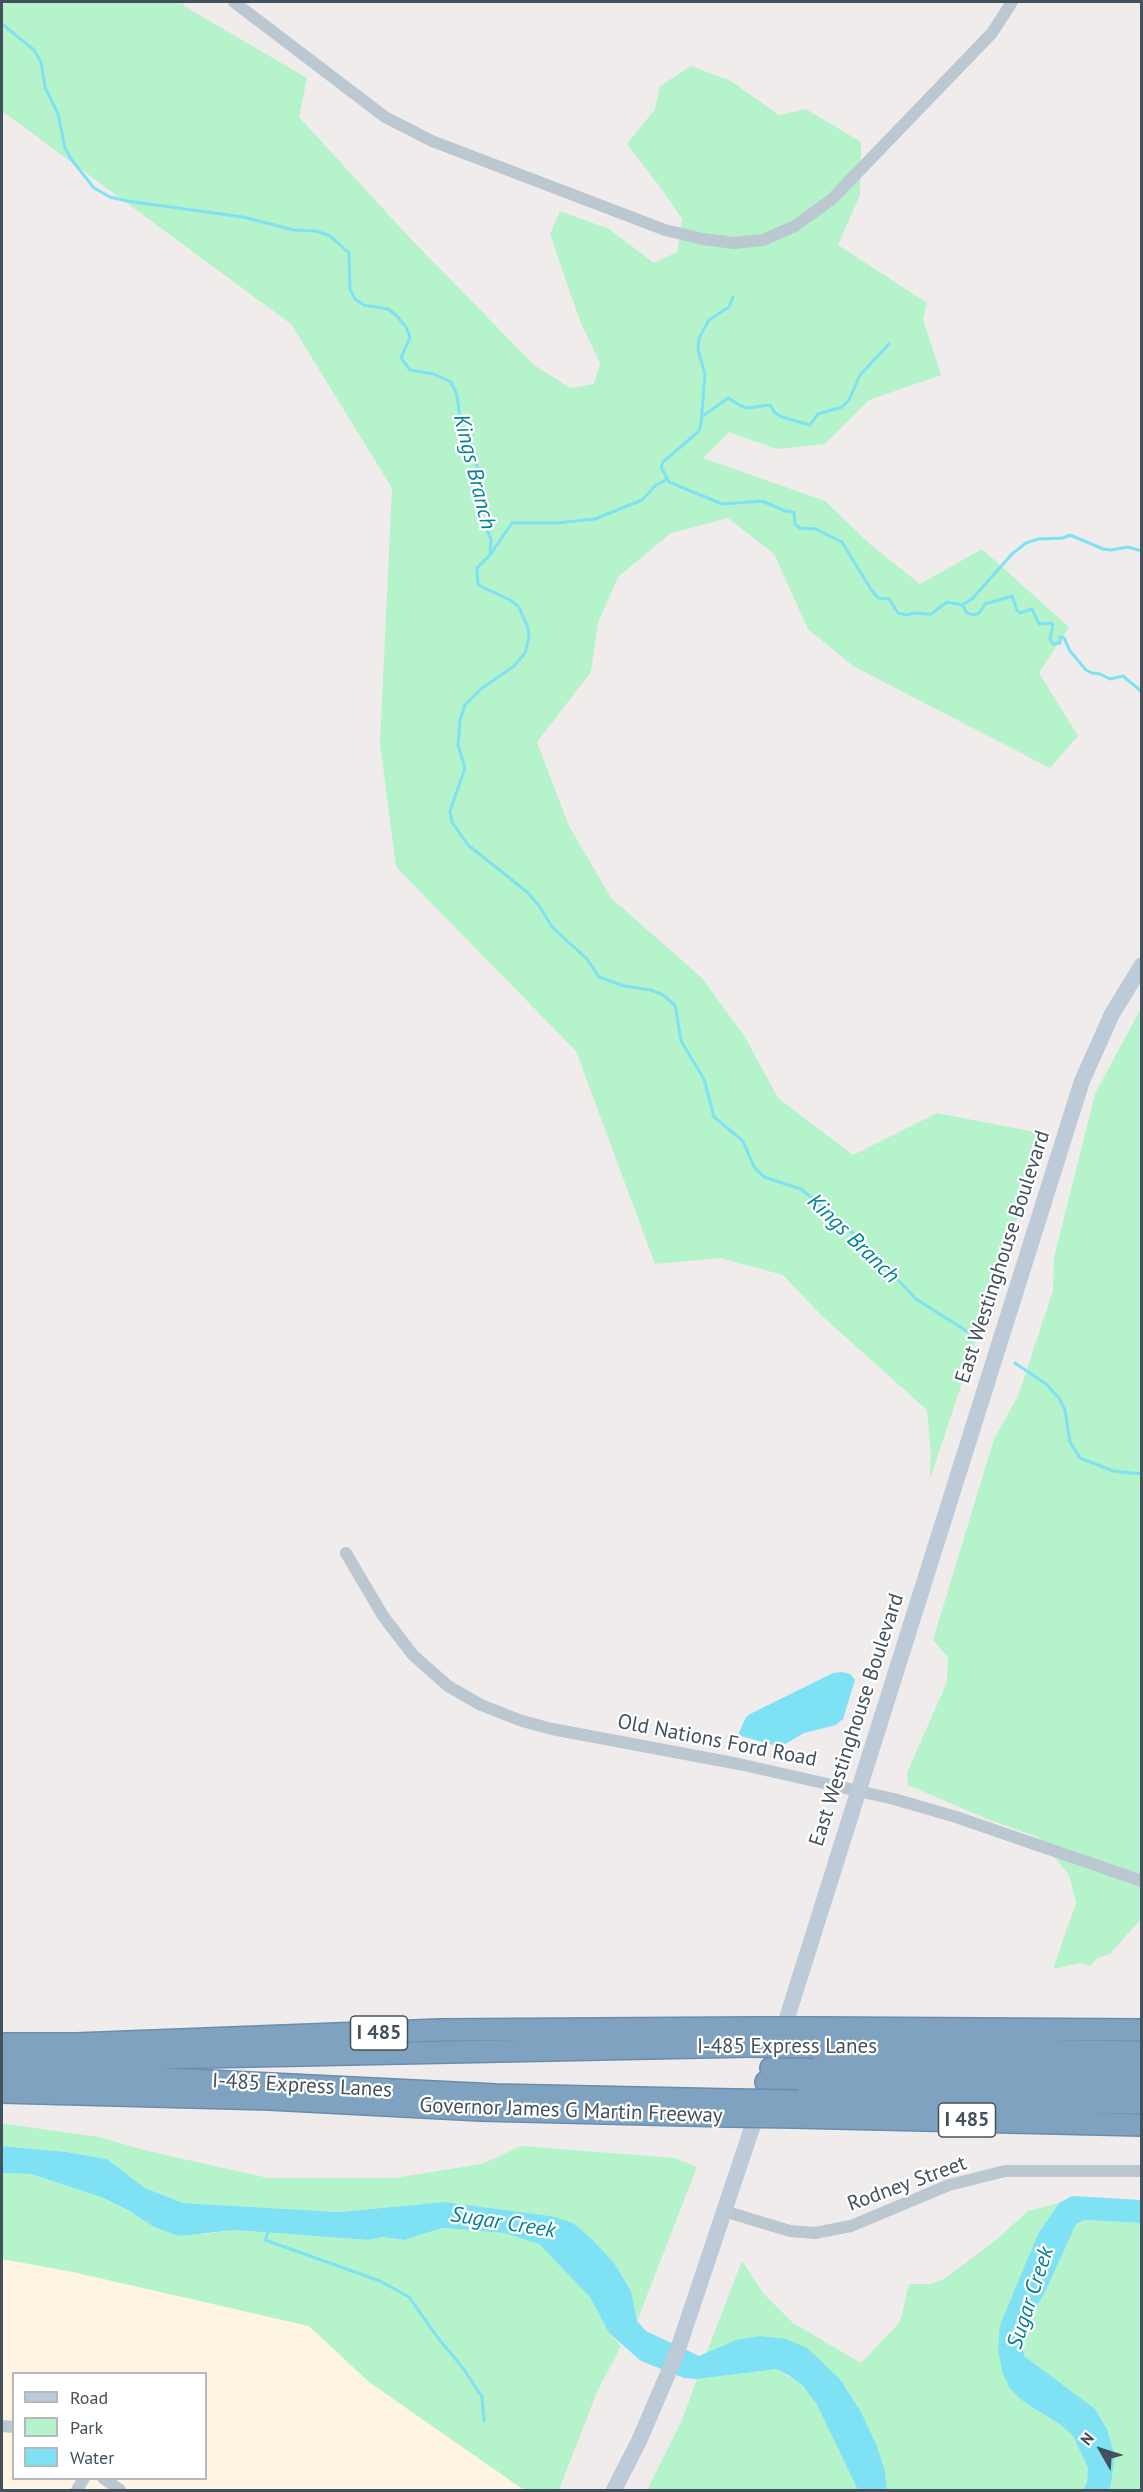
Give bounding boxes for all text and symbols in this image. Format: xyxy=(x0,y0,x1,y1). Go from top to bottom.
water label: Kings Branch xyxy=(447,412,501,532)
street label: East Westinghouse Boulevard xyxy=(950,1128,1056,1386)
water label: Kings Branch xyxy=(802,1189,904,1289)
street label: East Westinghouse Boulevard xyxy=(804,1591,910,1849)
street label: Old Nations Ford Road xyxy=(615,1709,819,1773)
road number: I 485 xyxy=(350,2016,407,2050)
street label: I-485 Express Lanes xyxy=(697,2034,877,2060)
street label: I-485 Express Lanes xyxy=(211,2069,393,2103)
street label: Governor James G Martin Freeway xyxy=(419,2093,723,2129)
road number: I 485 xyxy=(938,2103,996,2137)
street label: Rodney Street xyxy=(844,2151,970,2217)
water label: Sugar Creek xyxy=(449,2202,557,2244)
water label: Sugar Creek xyxy=(1002,2244,1060,2352)
legend xyxy=(12,2372,207,2480)
text: Road xyxy=(70,2386,108,2409)
text: Park xyxy=(70,2416,103,2439)
north arrow xyxy=(1071,2420,1131,2480)
text: N xyxy=(1076,2428,1098,2449)
text: Water xyxy=(70,2446,114,2469)

